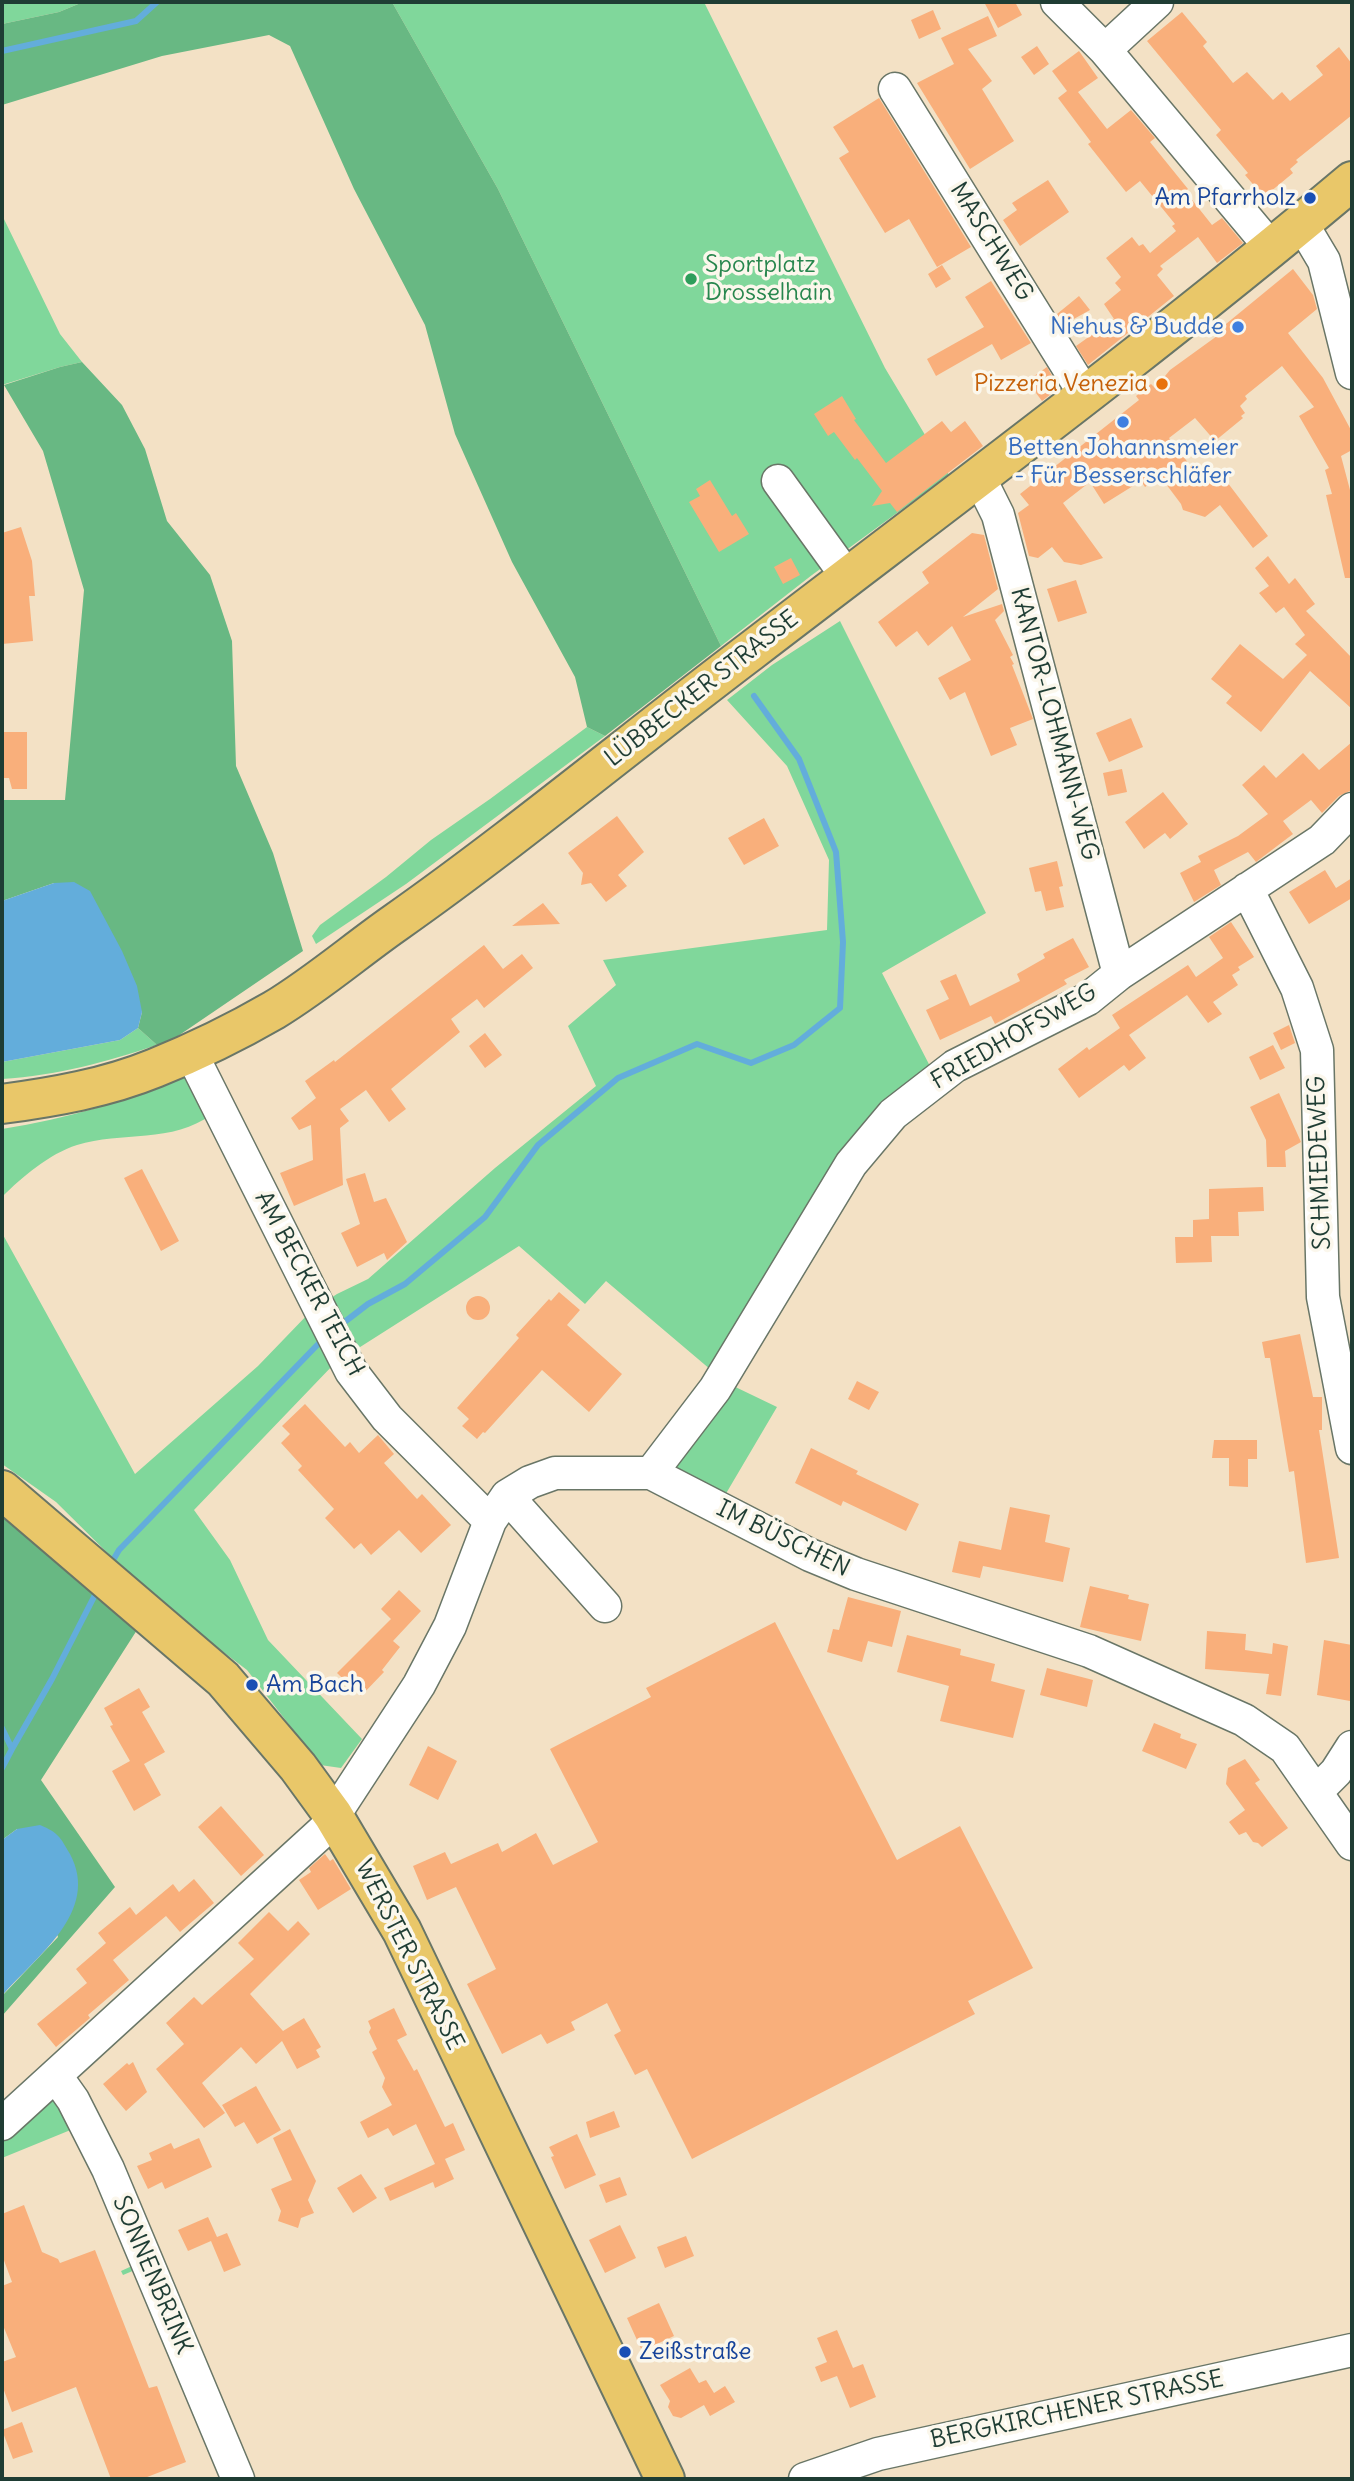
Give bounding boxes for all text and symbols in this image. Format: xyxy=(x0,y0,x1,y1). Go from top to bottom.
street label: MASCHWEG xyxy=(943,178,1039,306)
place label: Am Pfarrholz xyxy=(1154,184,1296,212)
marker: Am Pfarrholz xyxy=(1302,190,1318,206)
place label: Sportplatz Drosselhain xyxy=(705,251,832,307)
marker: Sportplatz Drosselhain xyxy=(683,271,699,287)
place label: Niehus & Budde xyxy=(1050,313,1224,341)
marker: Niehus & Budde xyxy=(1230,319,1246,335)
place label: Pizzeria Venezia xyxy=(974,370,1148,398)
marker: Pizzeria Venezia xyxy=(1154,376,1170,392)
marker: Betten Johannsmeier - Für Besserschläfer xyxy=(1115,414,1131,430)
place label: Betten Johannsmeier - Für Besserschläfer xyxy=(1007,434,1239,490)
street label: KANTOR-LOHMANN-WEG xyxy=(1004,585,1104,863)
street label: LÜBBECKER STRASSE xyxy=(600,605,804,773)
street label: FRIEDHOFSWEG xyxy=(926,978,1102,1096)
street label: SCHMIEDEWEG xyxy=(1303,1075,1337,1251)
street label: AM BECKER TEICH xyxy=(248,1187,370,1381)
street label: IM BÜSCHEN xyxy=(712,1494,854,1584)
place label: Am Bach xyxy=(266,1671,364,1699)
marker: Am Bach xyxy=(244,1677,260,1693)
street label: WERSTER STRASSE xyxy=(349,1855,469,2055)
street label: SONNENBRINK xyxy=(106,2192,198,2358)
place label: Zeißstraße xyxy=(639,2338,751,2366)
marker: Zeißstraße xyxy=(617,2344,633,2360)
street label: BERGKIRCHENER STRASSE xyxy=(928,2365,1226,2455)

